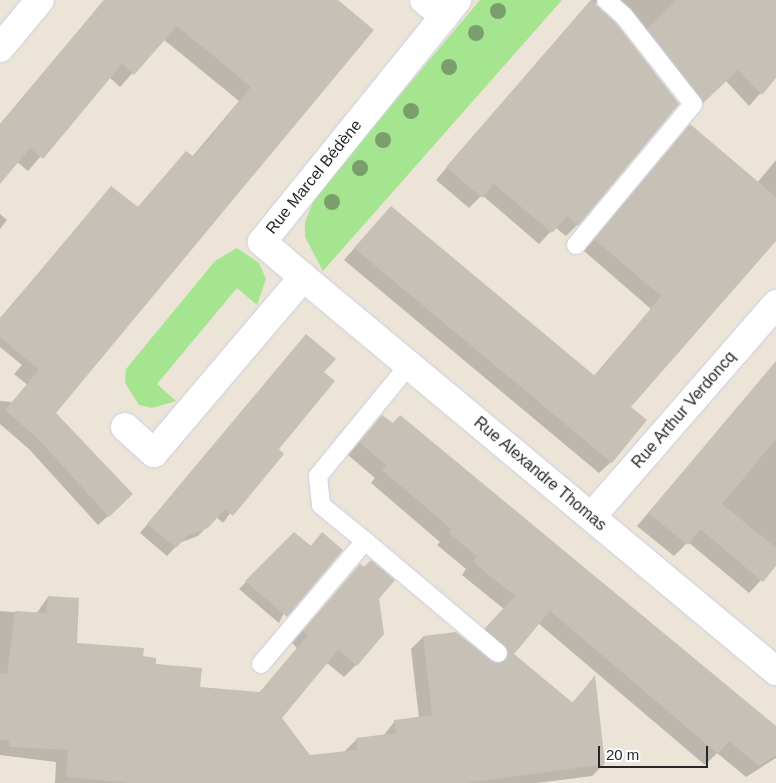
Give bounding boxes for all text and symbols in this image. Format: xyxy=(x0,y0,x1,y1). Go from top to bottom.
street label: Rue Marcel Bédène xyxy=(262,116,366,238)
street label: Rue Arthur Verdoncq xyxy=(628,347,740,473)
street label: Rue Alexandre Thomas xyxy=(469,413,611,535)
scale bar xyxy=(601,736,711,768)
text: 20 m xyxy=(606,746,639,763)

